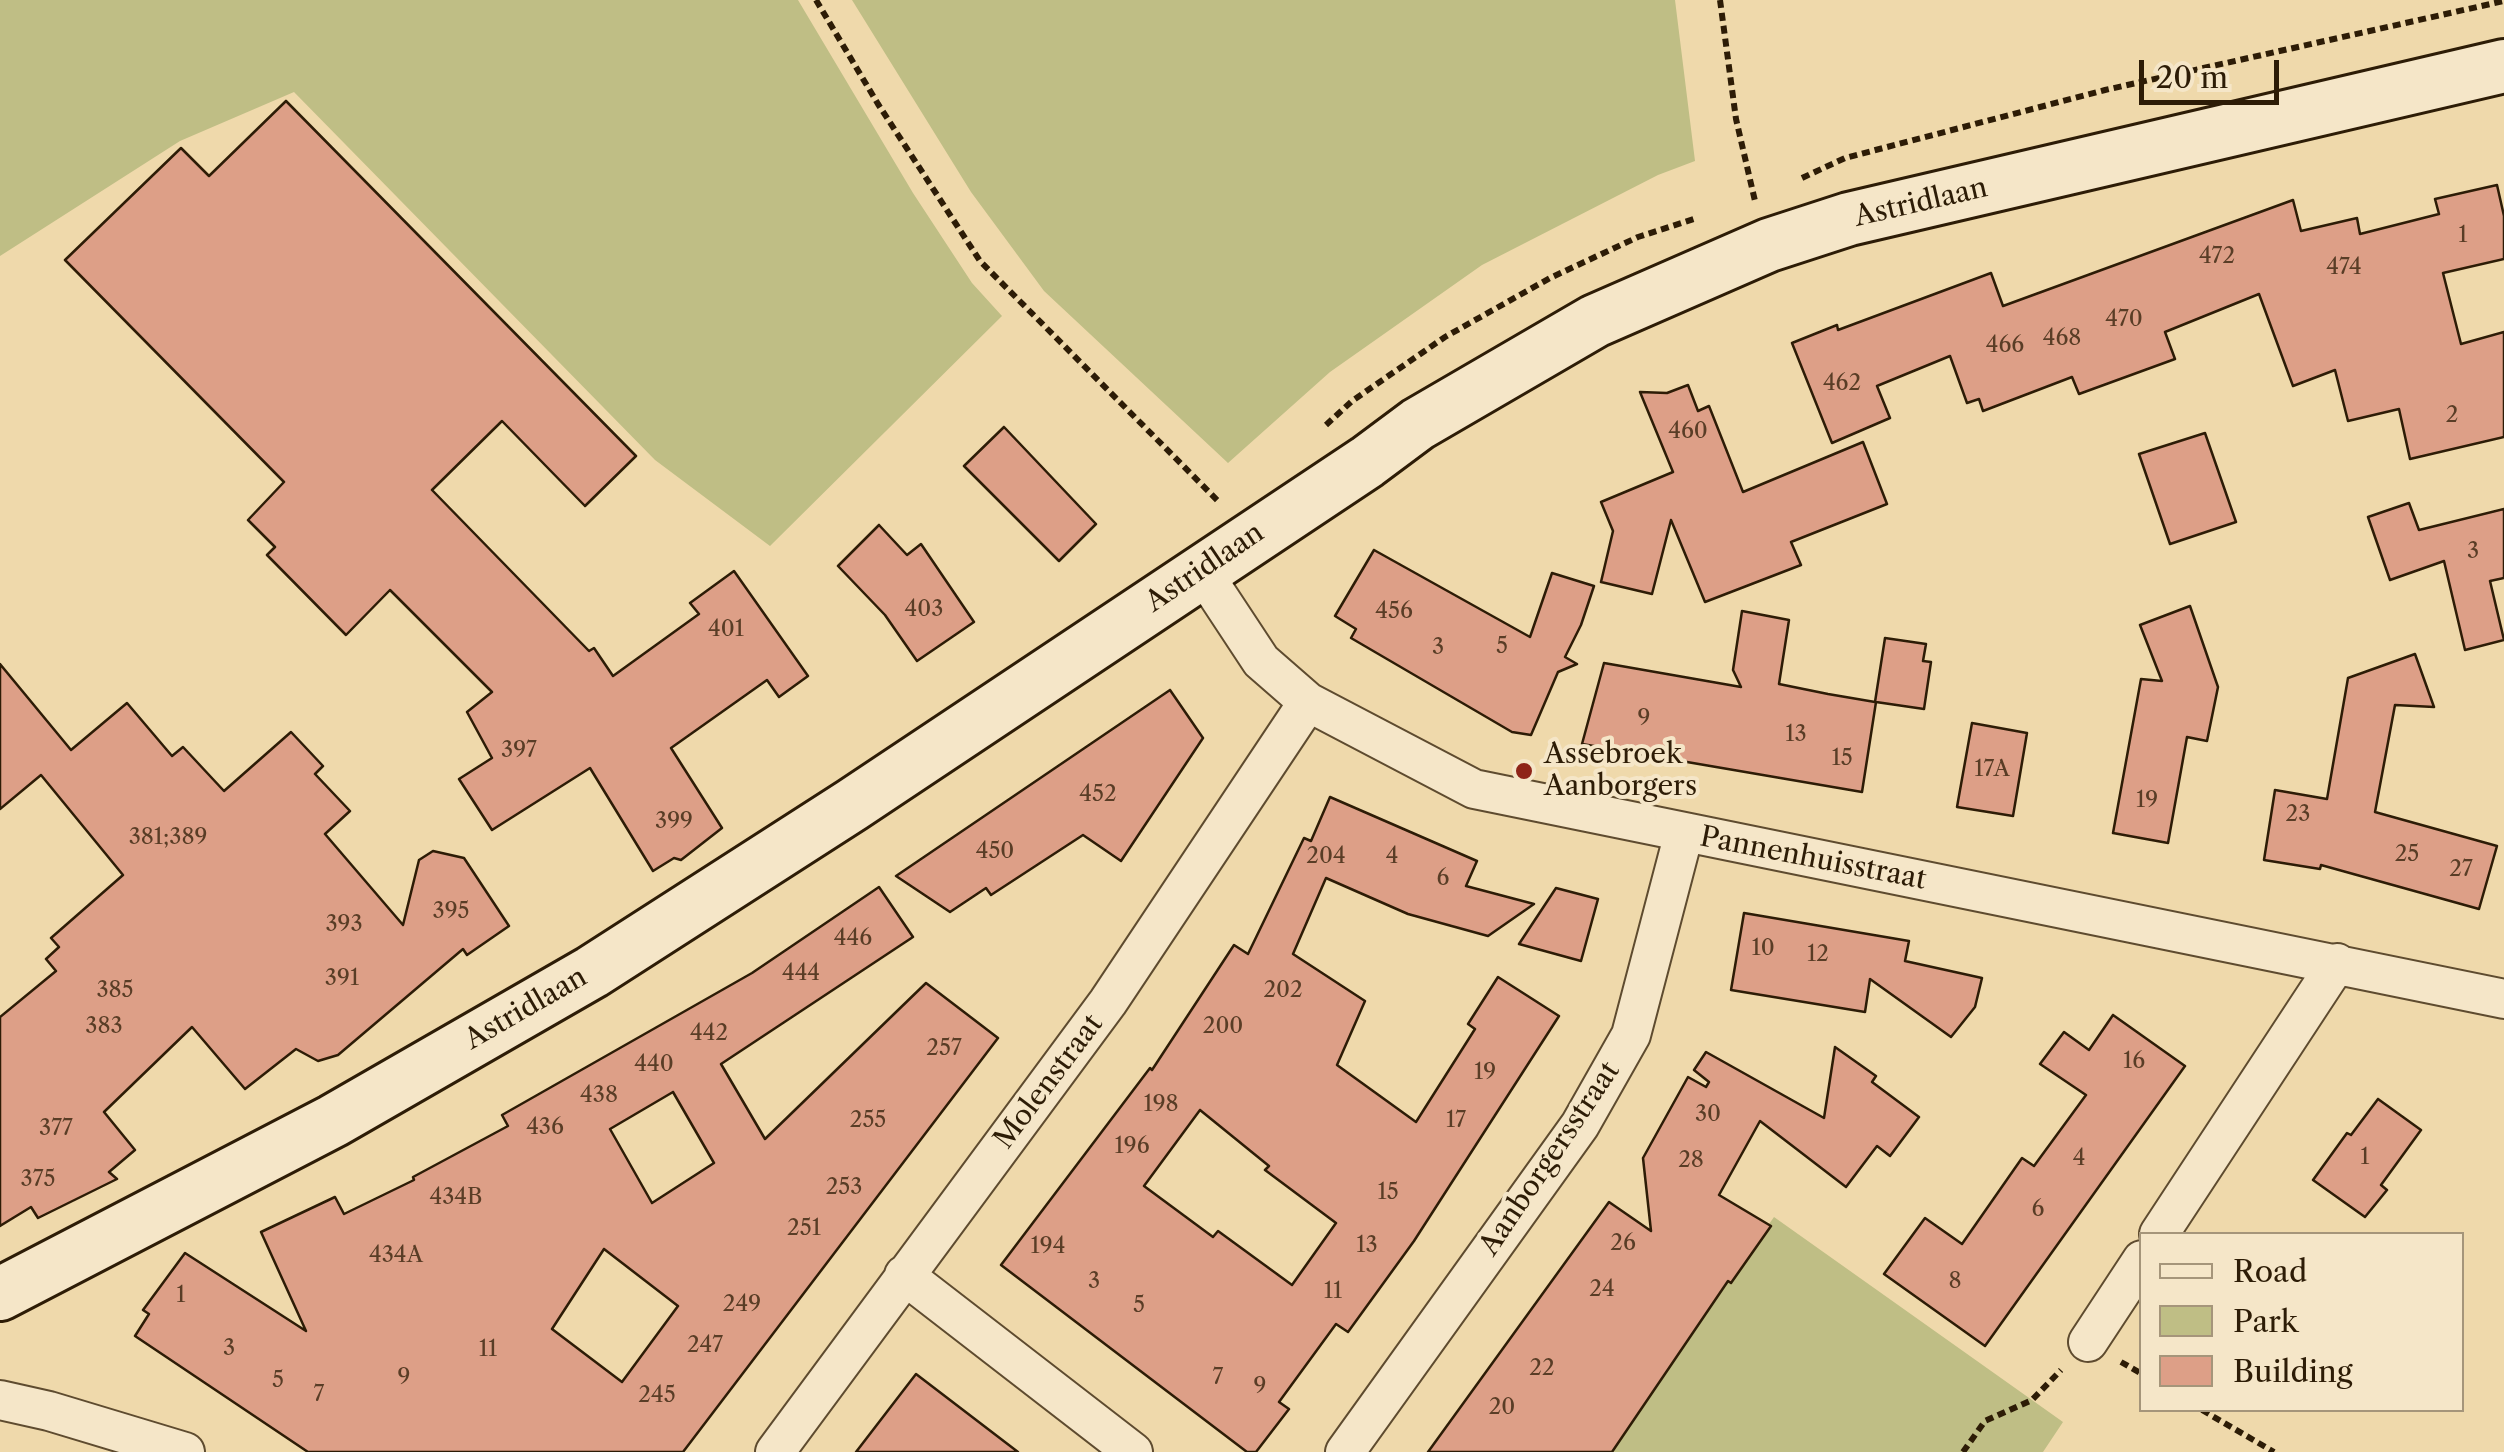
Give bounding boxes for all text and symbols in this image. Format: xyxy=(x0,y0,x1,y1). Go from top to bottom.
scale bar xyxy=(2144,40,2284,102)
text: 20 m xyxy=(2156,59,2228,96)
street label: Astridlaan xyxy=(1851,171,1991,235)
house number: 1 xyxy=(2458,223,2468,249)
house number: 472 xyxy=(2199,244,2235,270)
house number: 474 xyxy=(2326,255,2362,281)
house number: 470 xyxy=(2105,307,2143,333)
house number: 468 xyxy=(2043,326,2081,352)
house number: 466 xyxy=(1986,333,2024,359)
house number: 462 xyxy=(1823,371,1861,397)
house number: 2 xyxy=(2446,403,2458,429)
house number: 460 xyxy=(1668,419,1708,445)
street label: Astridlaan xyxy=(1139,516,1271,620)
house number: 3 xyxy=(2467,539,2479,565)
house number: 403 xyxy=(905,597,943,623)
house number: 456 xyxy=(1375,599,1413,625)
house number: 401 xyxy=(708,617,744,643)
house number: 5 xyxy=(1496,634,1508,660)
house number: 3 xyxy=(1432,635,1444,661)
house number: 9 xyxy=(1638,706,1650,732)
house number: 13 xyxy=(1785,722,1807,748)
house number: 397 xyxy=(501,738,537,764)
place label: Assebroek Aanborgers xyxy=(1544,738,1697,804)
house number: 15 xyxy=(1831,746,1853,772)
house number: 17A xyxy=(1974,757,2010,783)
marker: Assebroek Aanborgers xyxy=(1513,760,1535,782)
house number: 452 xyxy=(1079,782,1117,808)
house number: 19 xyxy=(2136,788,2158,814)
house number: 23 xyxy=(2286,802,2310,828)
house number: 399 xyxy=(655,809,693,835)
street label: Pannenhuisstraat xyxy=(1697,821,1929,897)
house number: 381;389 xyxy=(129,825,207,851)
house number: 450 xyxy=(976,839,1014,865)
house number: 25 xyxy=(2395,842,2419,868)
house number: 204 xyxy=(1306,844,1346,870)
house number: 4 xyxy=(1386,844,1398,870)
house number: 27 xyxy=(2449,857,2473,883)
house number: 6 xyxy=(1437,866,1449,892)
house number: 395 xyxy=(433,899,469,925)
house number: 393 xyxy=(325,912,363,938)
house number: 446 xyxy=(834,926,872,952)
house number: 10 xyxy=(1751,936,1775,962)
house number: 12 xyxy=(1807,942,1829,968)
street label: Astridlaan xyxy=(459,961,593,1057)
house number: 444 xyxy=(782,961,820,987)
house number: 391 xyxy=(325,966,359,992)
house number: 385 xyxy=(96,978,134,1004)
house number: 202 xyxy=(1263,978,1303,1004)
street label: Molenstraat xyxy=(988,1008,1110,1156)
house number: 383 xyxy=(85,1014,123,1040)
house number: 200 xyxy=(1203,1014,1243,1040)
house number: 442 xyxy=(690,1021,728,1047)
house number: 257 xyxy=(926,1036,962,1062)
house number: 16 xyxy=(2123,1049,2145,1075)
house number: 440 xyxy=(634,1052,674,1078)
street label: Aanborgersstraat xyxy=(1473,1056,1627,1262)
house number: 19 xyxy=(1474,1060,1496,1086)
house number: 438 xyxy=(580,1083,618,1109)
house number: 198 xyxy=(1143,1092,1179,1118)
house number: 30 xyxy=(1695,1102,1721,1128)
house number: 255 xyxy=(850,1108,886,1134)
house number: 17 xyxy=(1446,1108,1466,1134)
house number: 436 xyxy=(526,1115,564,1141)
house number: 377 xyxy=(39,1116,73,1142)
house number: 196 xyxy=(1114,1134,1150,1160)
house number: 1 xyxy=(2360,1145,2370,1171)
house number: 4 xyxy=(2073,1146,2085,1172)
house number: 28 xyxy=(1678,1148,1704,1174)
house number: 375 xyxy=(21,1167,55,1193)
house number: 253 xyxy=(826,1175,862,1201)
house number: 15 xyxy=(1377,1180,1399,1206)
house number: 434B xyxy=(430,1185,482,1211)
house number: 6 xyxy=(2032,1197,2044,1223)
house number: 251 xyxy=(787,1216,821,1242)
house number: 26 xyxy=(1610,1231,1636,1257)
legend xyxy=(2139,1232,2464,1412)
house number: 13 xyxy=(1356,1233,1378,1259)
house number: 194 xyxy=(1031,1234,1065,1260)
house number: 434A xyxy=(369,1243,423,1269)
text: Road xyxy=(2233,1253,2307,1290)
house number: 3 xyxy=(1088,1269,1100,1295)
house number: 8 xyxy=(1948,1269,1962,1295)
house number: 24 xyxy=(1589,1277,1615,1303)
house number: 11 xyxy=(1324,1279,1342,1305)
house number: 1 xyxy=(176,1283,186,1309)
house number: 249 xyxy=(723,1292,761,1318)
house number: 5 xyxy=(1133,1293,1145,1319)
text: Park xyxy=(2233,1303,2298,1340)
house number: 247 xyxy=(687,1333,723,1359)
house number: 3 xyxy=(223,1336,235,1362)
house number: 11 xyxy=(479,1337,497,1363)
text: Building xyxy=(2233,1353,2353,1390)
house number: 22 xyxy=(1529,1356,1555,1382)
house number: 9 xyxy=(398,1365,410,1391)
house number: 7 xyxy=(1213,1365,1223,1391)
house number: 5 xyxy=(272,1368,284,1394)
house number: 9 xyxy=(1254,1374,1266,1400)
house number: 7 xyxy=(314,1382,324,1408)
house number: 245 xyxy=(638,1383,676,1409)
house number: 20 xyxy=(1489,1395,1515,1421)

